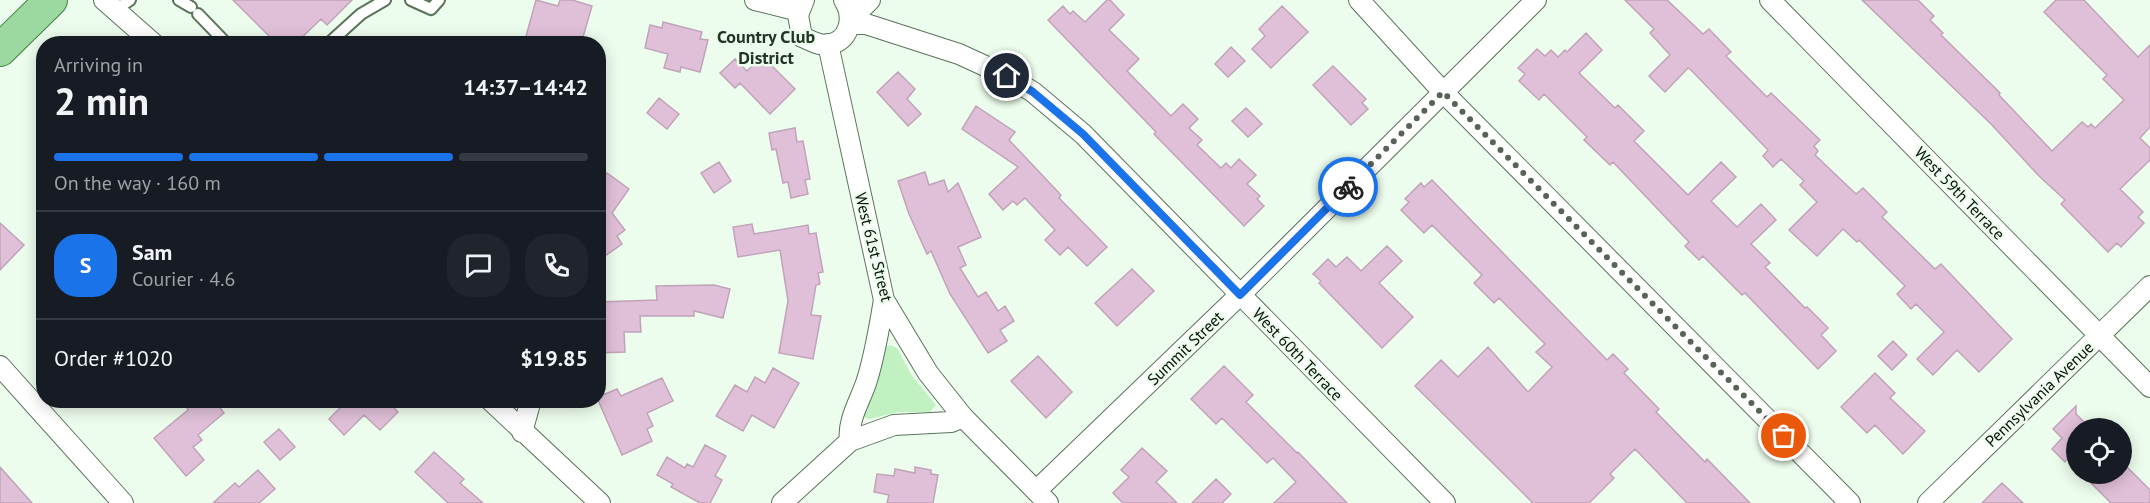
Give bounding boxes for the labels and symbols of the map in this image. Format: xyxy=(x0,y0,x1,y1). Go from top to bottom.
district label: Country Club District xyxy=(717,25,815,69)
pin xyxy=(981,50,1032,101)
street label: West 59th Terrace xyxy=(1911,142,2009,244)
courier xyxy=(1318,157,1378,217)
street label: West 61st Street xyxy=(851,190,897,304)
street label: West 60th Terrace xyxy=(1249,303,1347,405)
street label: Summit Street xyxy=(1143,306,1228,389)
street label: Pennsylvania Avenue xyxy=(1981,337,2097,451)
pin xyxy=(1758,410,1809,461)

